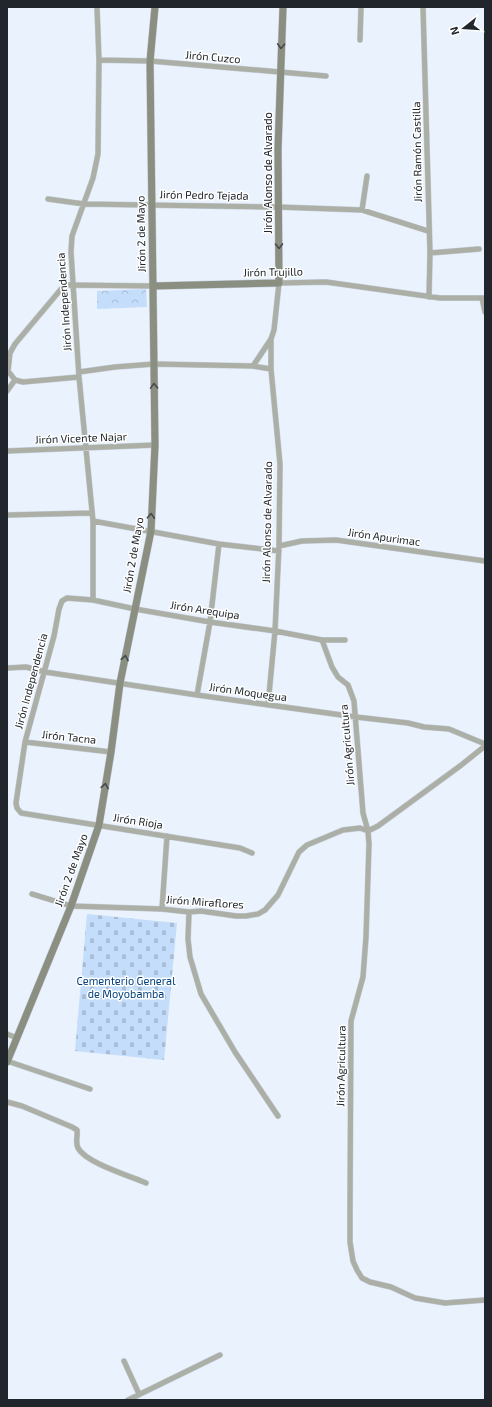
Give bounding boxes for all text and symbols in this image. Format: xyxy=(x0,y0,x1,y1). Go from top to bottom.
north arrow xyxy=(444,8,484,48)
text: N xyxy=(447,25,461,37)
one-way arrow xyxy=(277,43,286,49)
street label: Jirón Cuzco xyxy=(185,48,241,65)
street label: Jirón Ramón Castilla xyxy=(409,102,424,203)
street label: Jirón Alonso de Alvarado xyxy=(261,112,274,234)
street label: Jirón Pedro Tejada xyxy=(159,187,249,203)
street label: Jirón 2 de Mayo xyxy=(133,195,148,273)
one-way arrow xyxy=(275,243,283,249)
street label: Jirón Independencia xyxy=(54,252,73,352)
street label: Jirón Trujillo xyxy=(243,264,303,280)
one-way arrow xyxy=(150,383,159,389)
street label: Jirón Vicente Najar xyxy=(35,429,128,447)
street label: Jirón Alonso de Alvarado xyxy=(259,461,274,583)
one-way arrow xyxy=(147,513,156,519)
street label: Jirón 2 de Mayo xyxy=(119,516,146,594)
street label: Jirón Apurimac xyxy=(347,525,421,548)
street label: Jirón Arequipa xyxy=(169,598,241,621)
street label: Jirón Independencia xyxy=(11,631,50,730)
one-way arrow xyxy=(120,655,128,661)
street label: Jirón Moquegua xyxy=(208,680,288,703)
street label: Jirón Agricultura xyxy=(336,704,357,786)
street label: Jirón Tacna xyxy=(41,727,97,746)
one-way arrow xyxy=(101,783,109,789)
street label: Jirón Rioja xyxy=(112,810,164,832)
street label: Jirón 2 de Mayo xyxy=(51,832,90,908)
street label: Jirón Miraflores xyxy=(166,892,245,911)
park label: Cementerio General de Moyobamba xyxy=(77,974,176,1000)
street label: Jirón Agricultura xyxy=(333,1025,348,1107)

